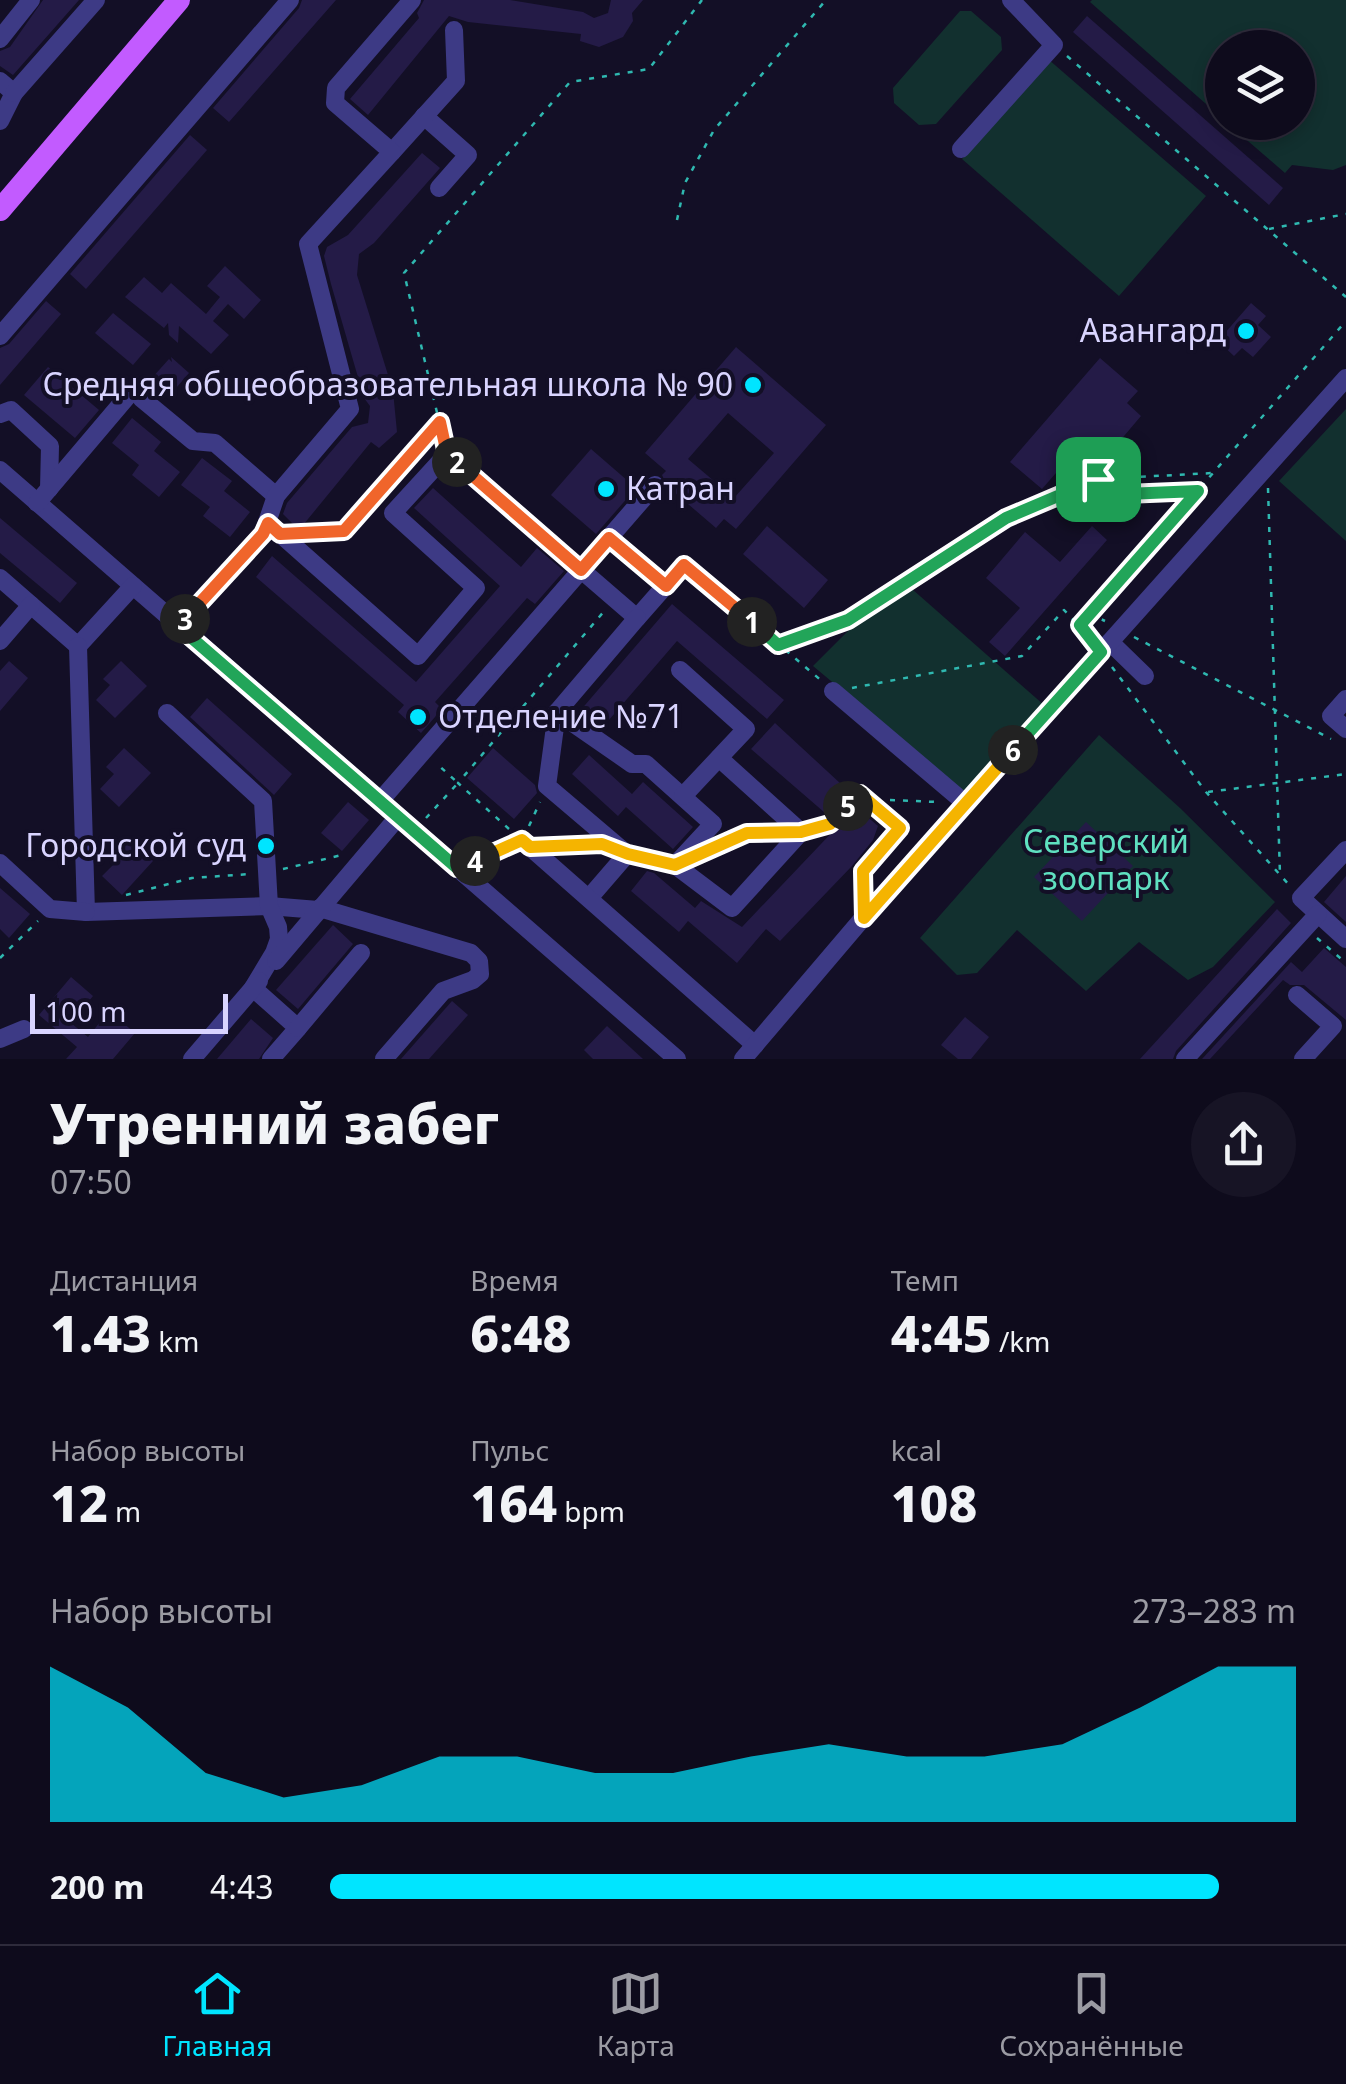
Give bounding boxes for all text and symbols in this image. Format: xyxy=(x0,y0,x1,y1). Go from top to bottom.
map controls xyxy=(1205,30,1315,140)
button: layers xyxy=(1205,30,1315,140)
place label: Авангард xyxy=(1080,308,1227,351)
marker: Авангард xyxy=(1235,320,1257,342)
place label: Средняя общеобразовательная школа № 90 xyxy=(42,362,733,405)
marker: Средняя общеобразовательная школа № 90 xyxy=(742,374,764,396)
pin: 2 xyxy=(432,437,482,487)
pin xyxy=(1056,437,1141,522)
text: 2 xyxy=(449,443,465,481)
icon: arrive xyxy=(1071,452,1126,507)
place label: Катран xyxy=(626,466,735,509)
marker: Катран xyxy=(595,478,617,500)
pin: 3 xyxy=(160,594,210,644)
pin: 1 xyxy=(727,597,777,647)
text: 3 xyxy=(177,600,193,638)
text: 1 xyxy=(744,603,760,641)
place label: Отделение №71 xyxy=(438,694,684,737)
marker: Отделение №71 xyxy=(407,706,429,728)
pin: 6 xyxy=(988,725,1038,775)
text: 6 xyxy=(1005,731,1021,769)
pin: 5 xyxy=(823,781,873,831)
text: 5 xyxy=(840,787,856,825)
park label: Северский зоопарк xyxy=(1023,819,1189,899)
place label: Городской суд xyxy=(25,823,247,866)
marker: Городской суд xyxy=(255,835,277,857)
pin: 4 xyxy=(450,836,500,886)
text: 4 xyxy=(467,842,483,880)
scale bar xyxy=(30,989,228,1034)
text: 100 m xyxy=(45,992,127,1030)
text: Утренний забег xyxy=(50,1085,499,1160)
button: share xyxy=(1191,1092,1296,1197)
text: 07:50 xyxy=(50,1160,132,1203)
text: Дистанция xyxy=(50,1261,198,1299)
text: Время xyxy=(470,1261,559,1299)
text: Темп xyxy=(891,1261,959,1299)
text: 1.43 xyxy=(50,1299,151,1367)
text: 6:48 xyxy=(470,1299,571,1367)
text: 4:45 xyxy=(891,1299,992,1367)
text: km xyxy=(151,1322,199,1360)
text: /km xyxy=(992,1322,1050,1360)
text: Набор высоты xyxy=(50,1431,245,1469)
text: Пульс xyxy=(470,1431,549,1469)
text: kcal xyxy=(891,1431,942,1469)
text: 12 xyxy=(50,1469,108,1537)
text: 164 xyxy=(470,1469,557,1537)
text: 108 xyxy=(891,1469,977,1537)
text: m xyxy=(108,1492,141,1530)
text: bpm xyxy=(557,1492,625,1530)
text: Набор высоты xyxy=(50,1589,273,1632)
text: 273–283 m xyxy=(1132,1589,1296,1632)
text: 200 m xyxy=(50,1865,144,1908)
text: 4:43 xyxy=(210,1865,274,1908)
tab: Главная xyxy=(162,1966,272,2064)
tab: Карта xyxy=(597,1966,675,2064)
tab: Сохранённые xyxy=(999,1966,1184,2064)

